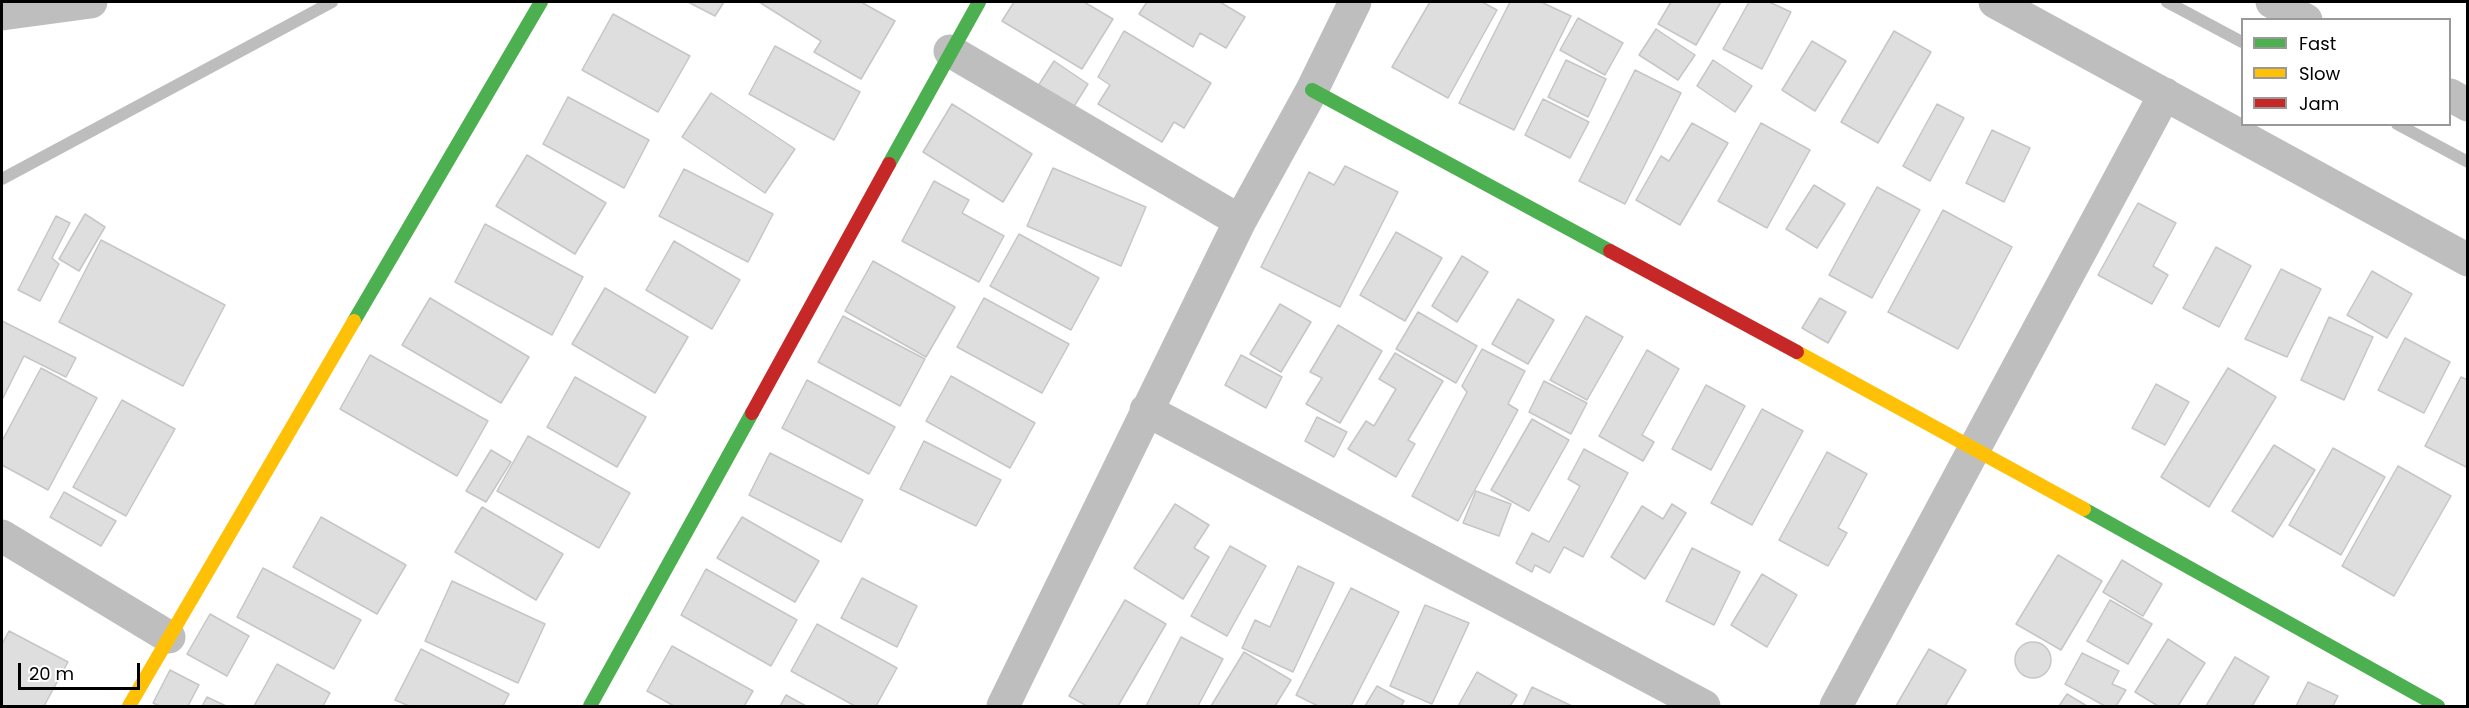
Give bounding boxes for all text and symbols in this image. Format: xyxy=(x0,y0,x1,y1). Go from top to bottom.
legend xyxy=(2241,18,2451,126)
text: Fast xyxy=(2299,31,2336,56)
text: Slow xyxy=(2299,61,2340,86)
text: Jam xyxy=(2299,91,2339,116)
scale bar xyxy=(21,651,142,689)
text: 20 m xyxy=(29,661,74,686)

